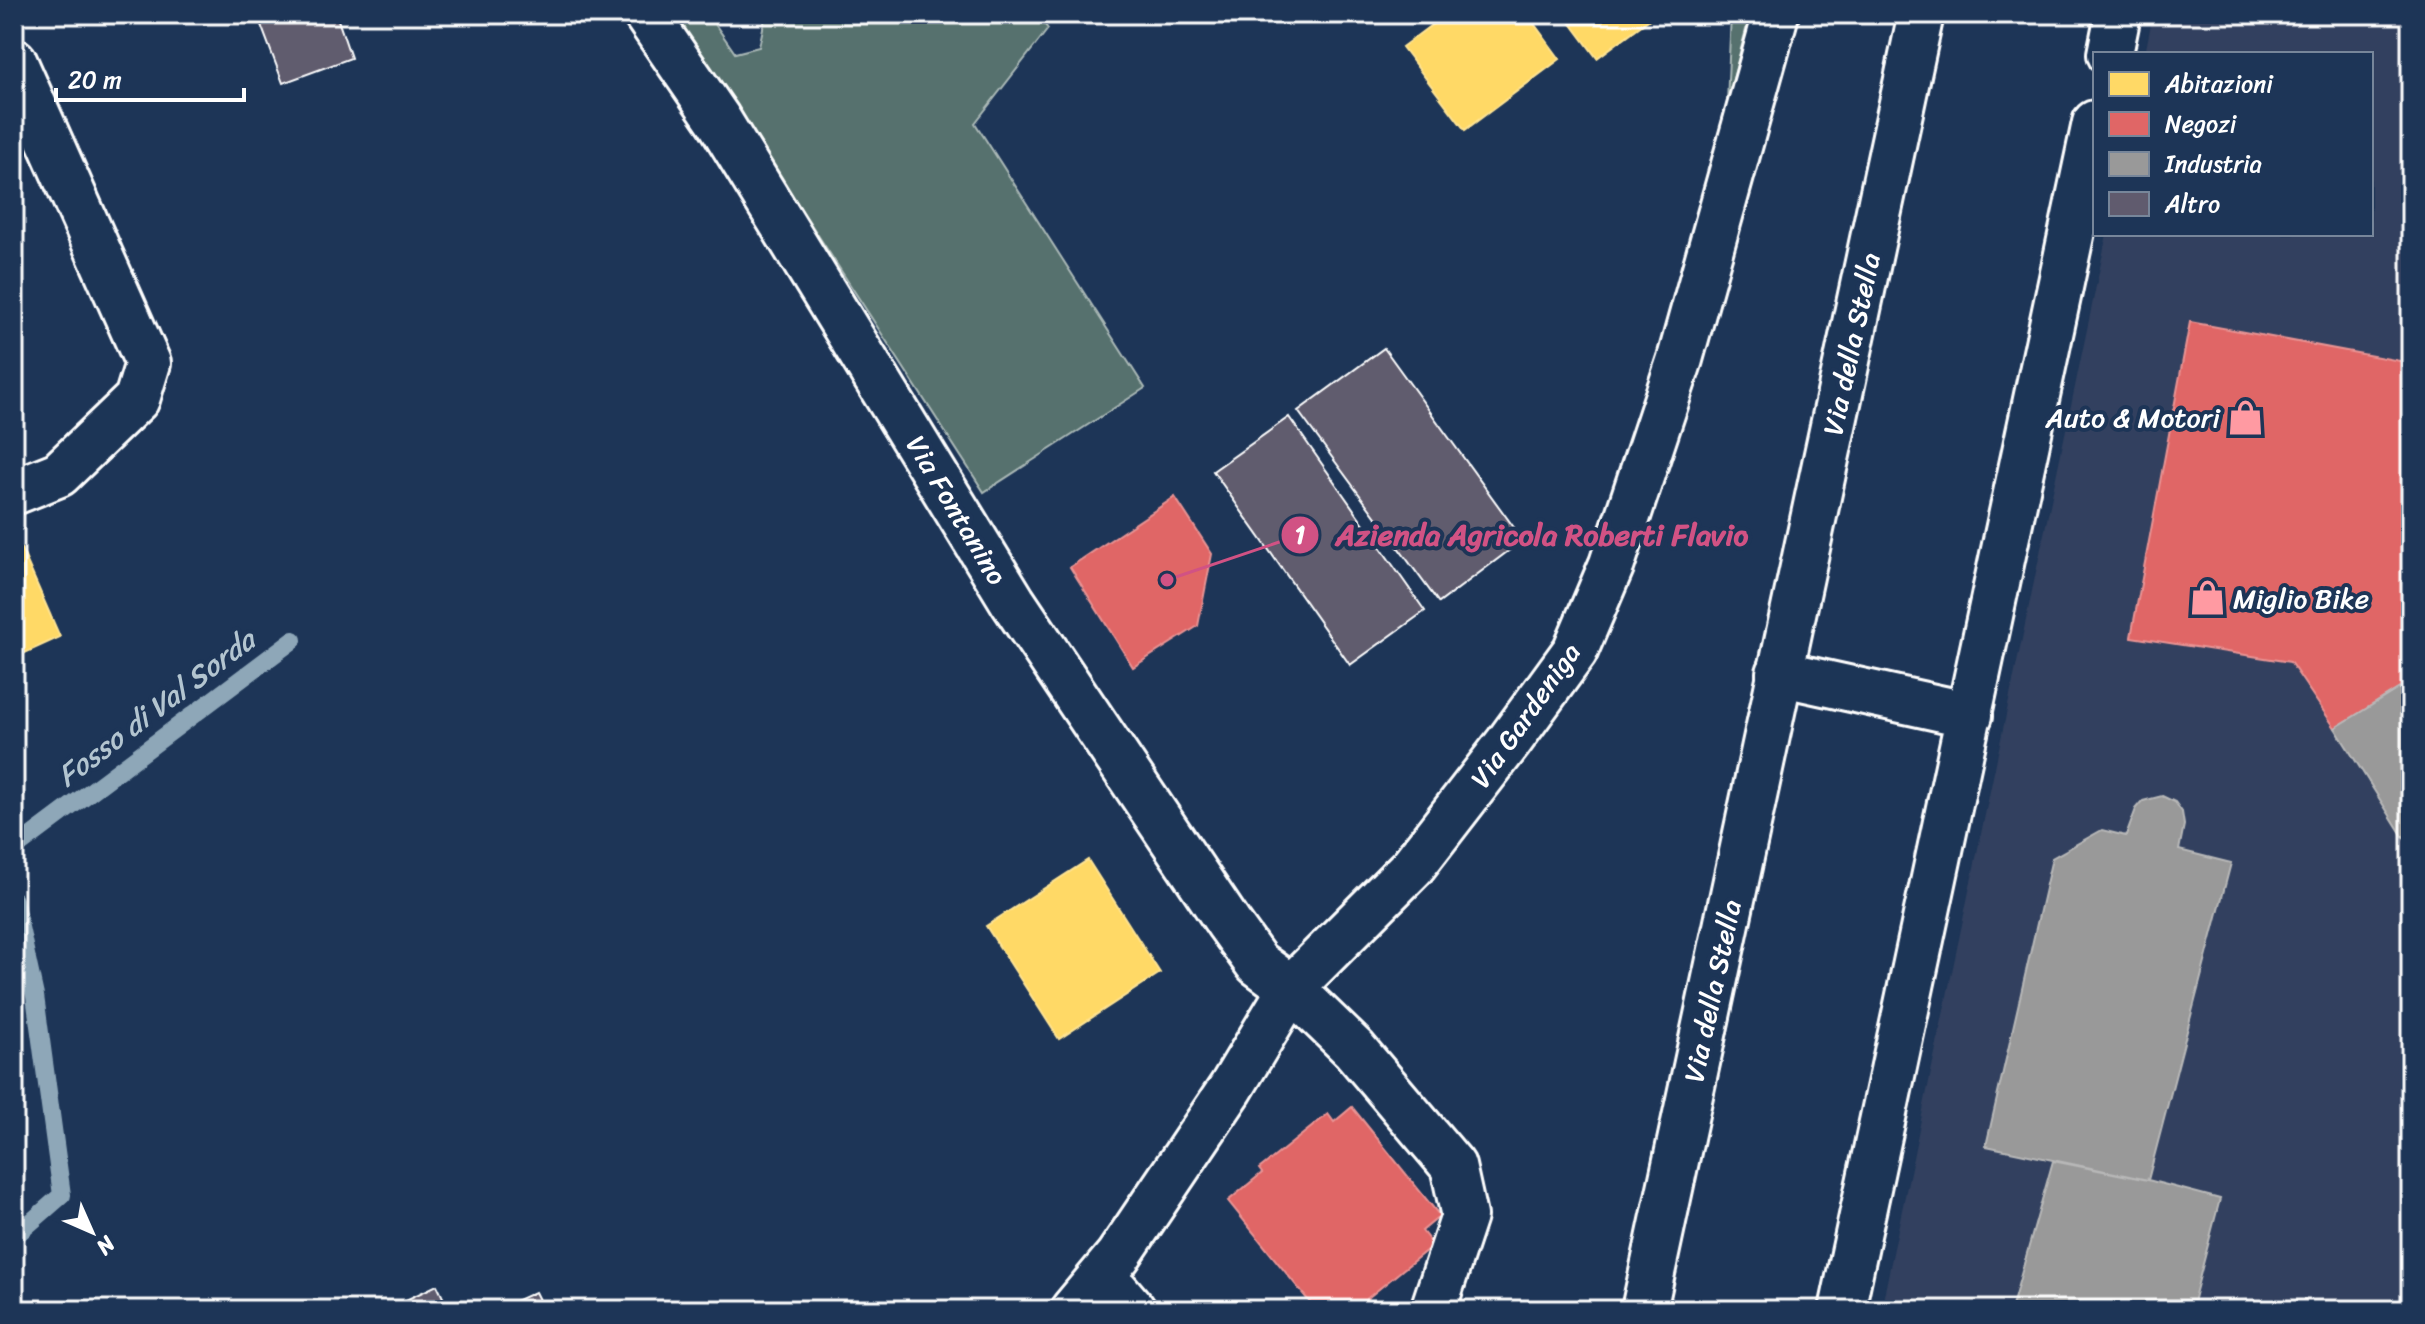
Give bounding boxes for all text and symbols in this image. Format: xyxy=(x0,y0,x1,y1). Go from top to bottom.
scale bar xyxy=(56,52,244,102)
legend xyxy=(2093,52,2373,236)
text: 20 m xyxy=(68,59,122,101)
text: Abitazioni xyxy=(2164,63,2274,105)
text: Negozi xyxy=(2165,103,2237,145)
text: Industria xyxy=(2164,143,2262,185)
text: Altro xyxy=(2164,183,2220,225)
street label: Via della Stella xyxy=(1808,248,1895,440)
place label: Auto & Motori xyxy=(2044,393,2221,442)
shop icon: Auto & Motori xyxy=(2227,398,2265,436)
street label: Via Fontanino xyxy=(892,426,1021,595)
callout: Azienda Agricola Roberti Flavio xyxy=(1280,508,1764,562)
text: Azienda Agricola Roberti Flavio xyxy=(1334,508,1749,562)
text: 1 xyxy=(1295,514,1305,556)
place label: Miglio Bike xyxy=(2233,574,2369,623)
shop icon: Miglio Bike xyxy=(2188,579,2226,617)
water label: Fosso di Val Sorda xyxy=(45,613,270,801)
street label: Via Gardeniga xyxy=(1457,632,1594,799)
street label: Via della Stella xyxy=(1669,895,1756,1087)
north arrow xyxy=(52,1192,132,1272)
text: N xyxy=(86,1226,126,1265)

